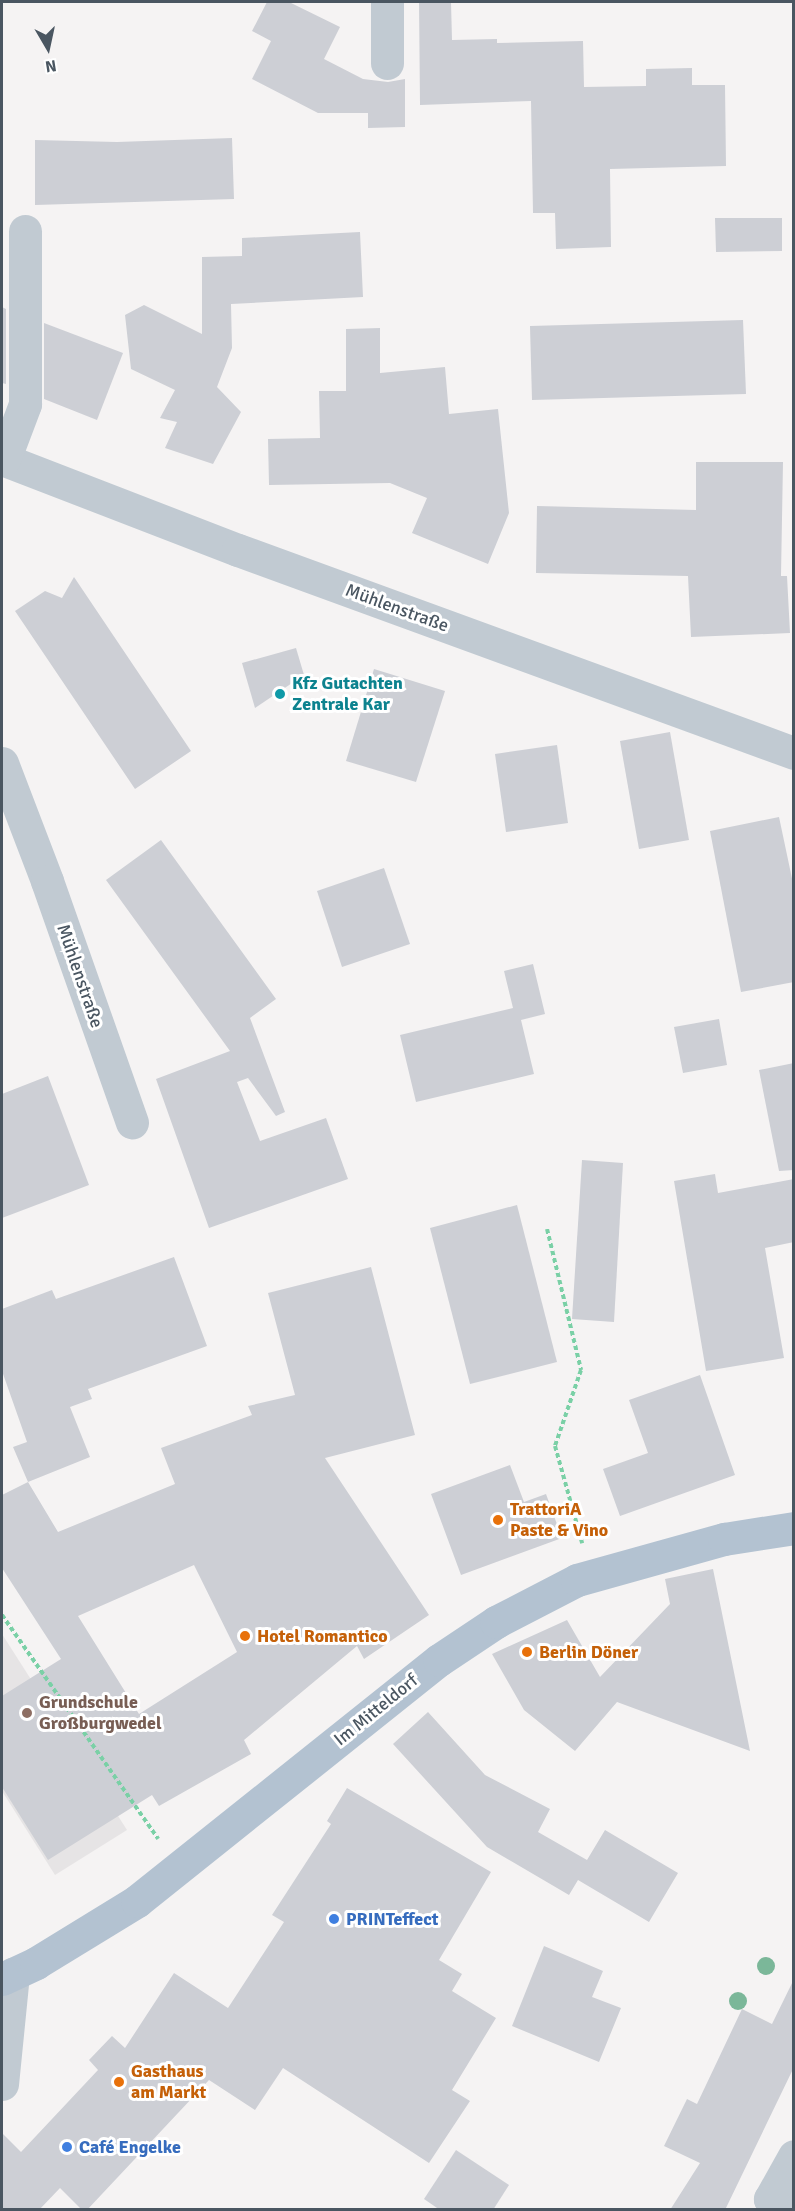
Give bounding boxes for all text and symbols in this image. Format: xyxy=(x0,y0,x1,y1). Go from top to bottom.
north arrow xyxy=(18,18,78,78)
text: N xyxy=(44,55,58,77)
street label: Mühlenstraße xyxy=(342,579,452,637)
place label: Kfz Gutachten Zentrale Kar xyxy=(292,673,403,716)
marker: Kfz Gutachten Zentrale Kar xyxy=(273,687,287,701)
street label: Mühlenstraße xyxy=(52,921,108,1031)
place label: TrattoriA Paste & Vino xyxy=(510,1499,608,1541)
marker: TrattoriA Paste & Vino xyxy=(491,1513,505,1527)
place label: Hotel Romantico xyxy=(257,1625,388,1647)
marker: Hotel Romantico xyxy=(238,1629,252,1643)
place label: Berlin Döner xyxy=(539,1641,638,1663)
marker: Berlin Döner xyxy=(520,1645,534,1659)
street label: Im Mitteldorf xyxy=(330,1670,422,1750)
place label: Grundschule Großburgwedel xyxy=(39,1692,162,1734)
marker: Grundschule Großburgwedel xyxy=(20,1706,34,1720)
place label: PRINTeffect xyxy=(346,1908,439,1930)
marker: PRINTeffect xyxy=(327,1912,341,1926)
place label: Gasthaus am Markt xyxy=(131,2061,206,2104)
marker: Gasthaus am Markt xyxy=(112,2075,126,2089)
place label: Café Engelke xyxy=(79,2136,181,2158)
marker: Café Engelke xyxy=(60,2140,74,2154)

